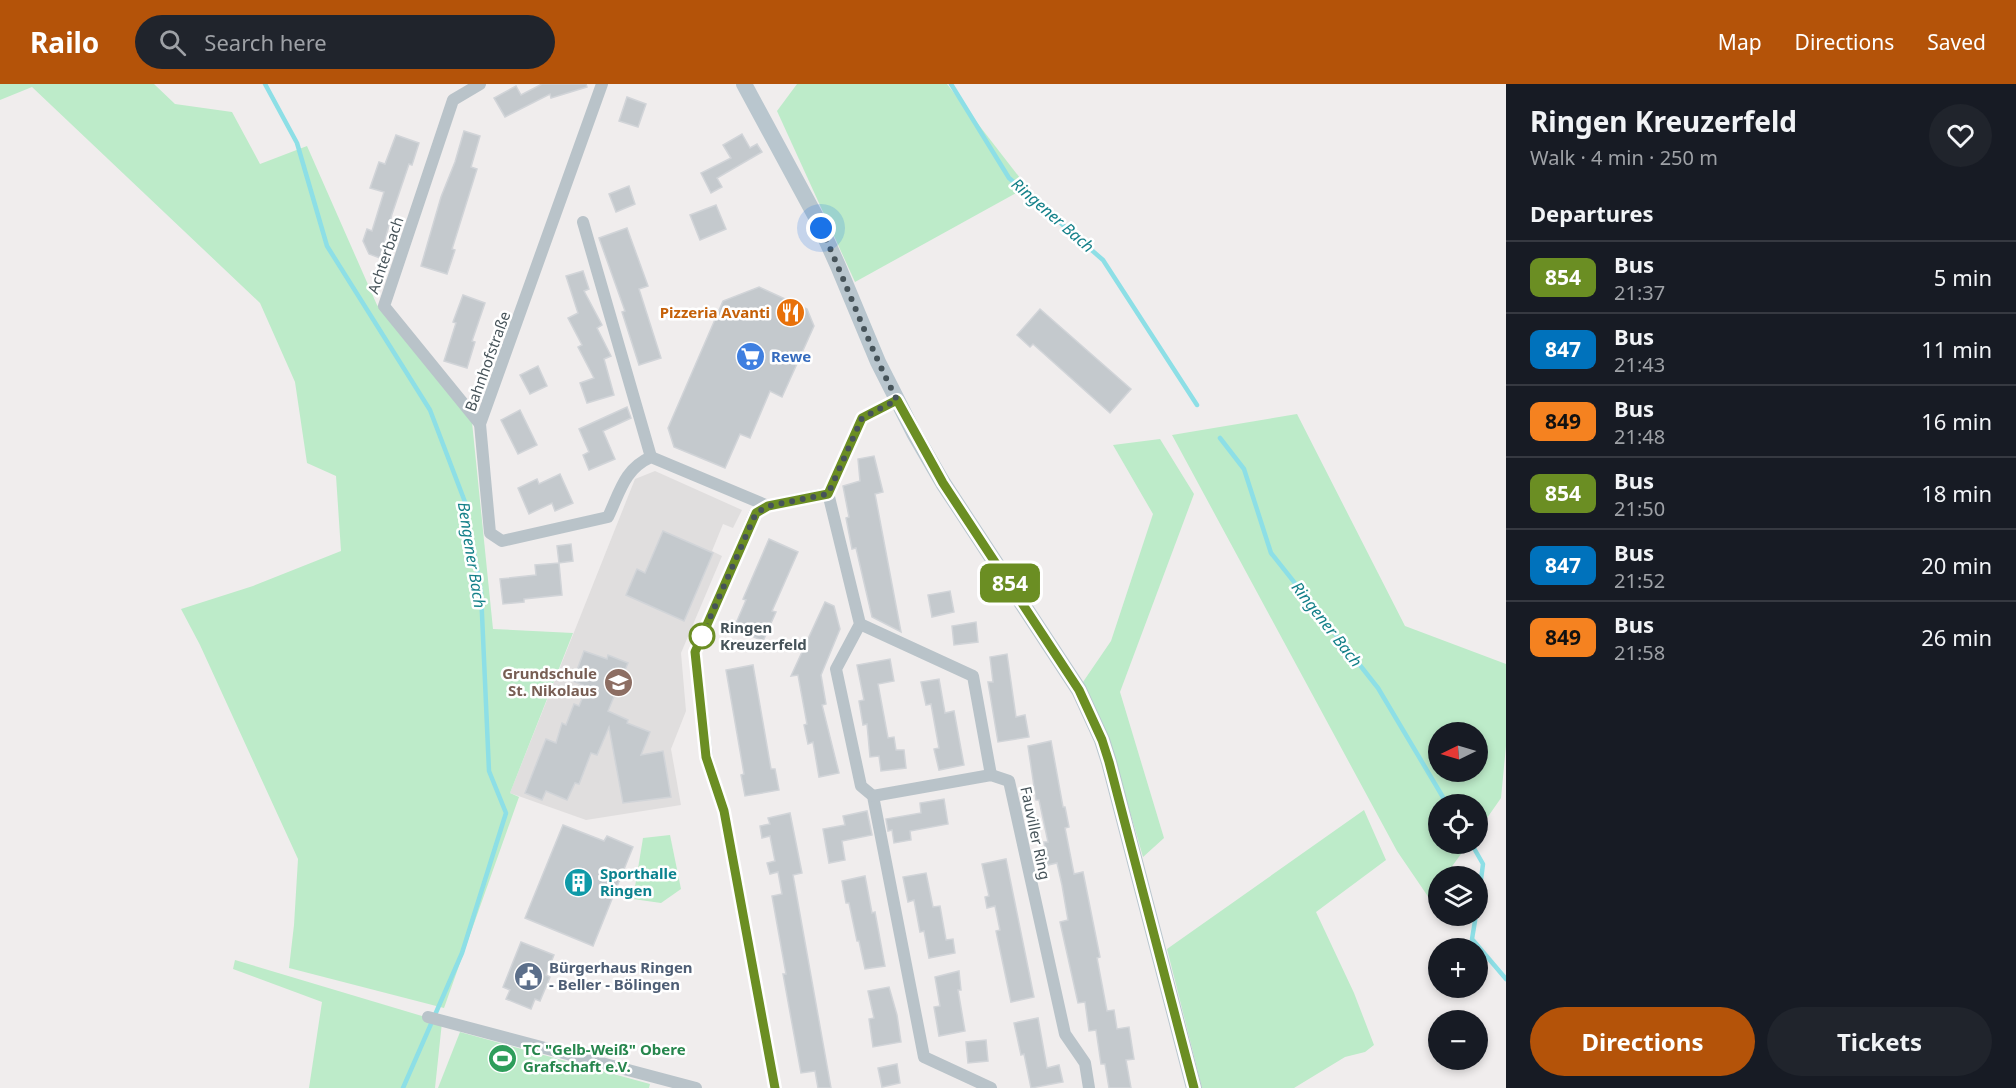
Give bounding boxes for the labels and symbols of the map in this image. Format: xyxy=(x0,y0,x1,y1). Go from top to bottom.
water label: Ringener Bach xyxy=(1007,173,1099,257)
your location xyxy=(806,213,836,243)
street label: Achterbach xyxy=(362,214,408,296)
restaurant icon: Pizzeria Avanti xyxy=(775,296,807,328)
place label: Pizzeria Avanti xyxy=(660,302,770,322)
street label: Bahnhofstraße xyxy=(460,308,514,414)
supermarket icon: Rewe xyxy=(734,340,766,372)
place label: Rewe xyxy=(771,346,811,366)
water label: Bengener Bach xyxy=(453,500,491,610)
line badge: 854 xyxy=(976,564,1044,602)
water label: Ringener Bach xyxy=(1287,577,1367,671)
place label: Ringen Kreuzerfeld xyxy=(720,617,807,654)
marker: Ringen Kreuzerfeld xyxy=(689,623,715,649)
place label: Grundschule St. Nikolaus xyxy=(502,663,597,700)
school or university icon: Grundschule St. Nikolaus xyxy=(602,666,634,698)
north arrow xyxy=(1428,722,1488,782)
street label: Fauviller Ring xyxy=(1016,784,1056,882)
place label: Sporthalle Ringen xyxy=(600,863,677,900)
building icon: Sporthalle Ringen xyxy=(563,866,595,898)
place label: Bürgerhaus Ringen - Beller - Bölingen xyxy=(549,957,693,994)
public building icon: Bürgerhaus Ringen - Beller - Bölingen xyxy=(512,960,544,992)
place label: TC "Gelb-Weiß" Obere Grafschaft e.V. xyxy=(523,1039,686,1076)
sports icon: TC "Gelb-Weiß" Obere Grafschaft e.V. xyxy=(486,1042,518,1074)

